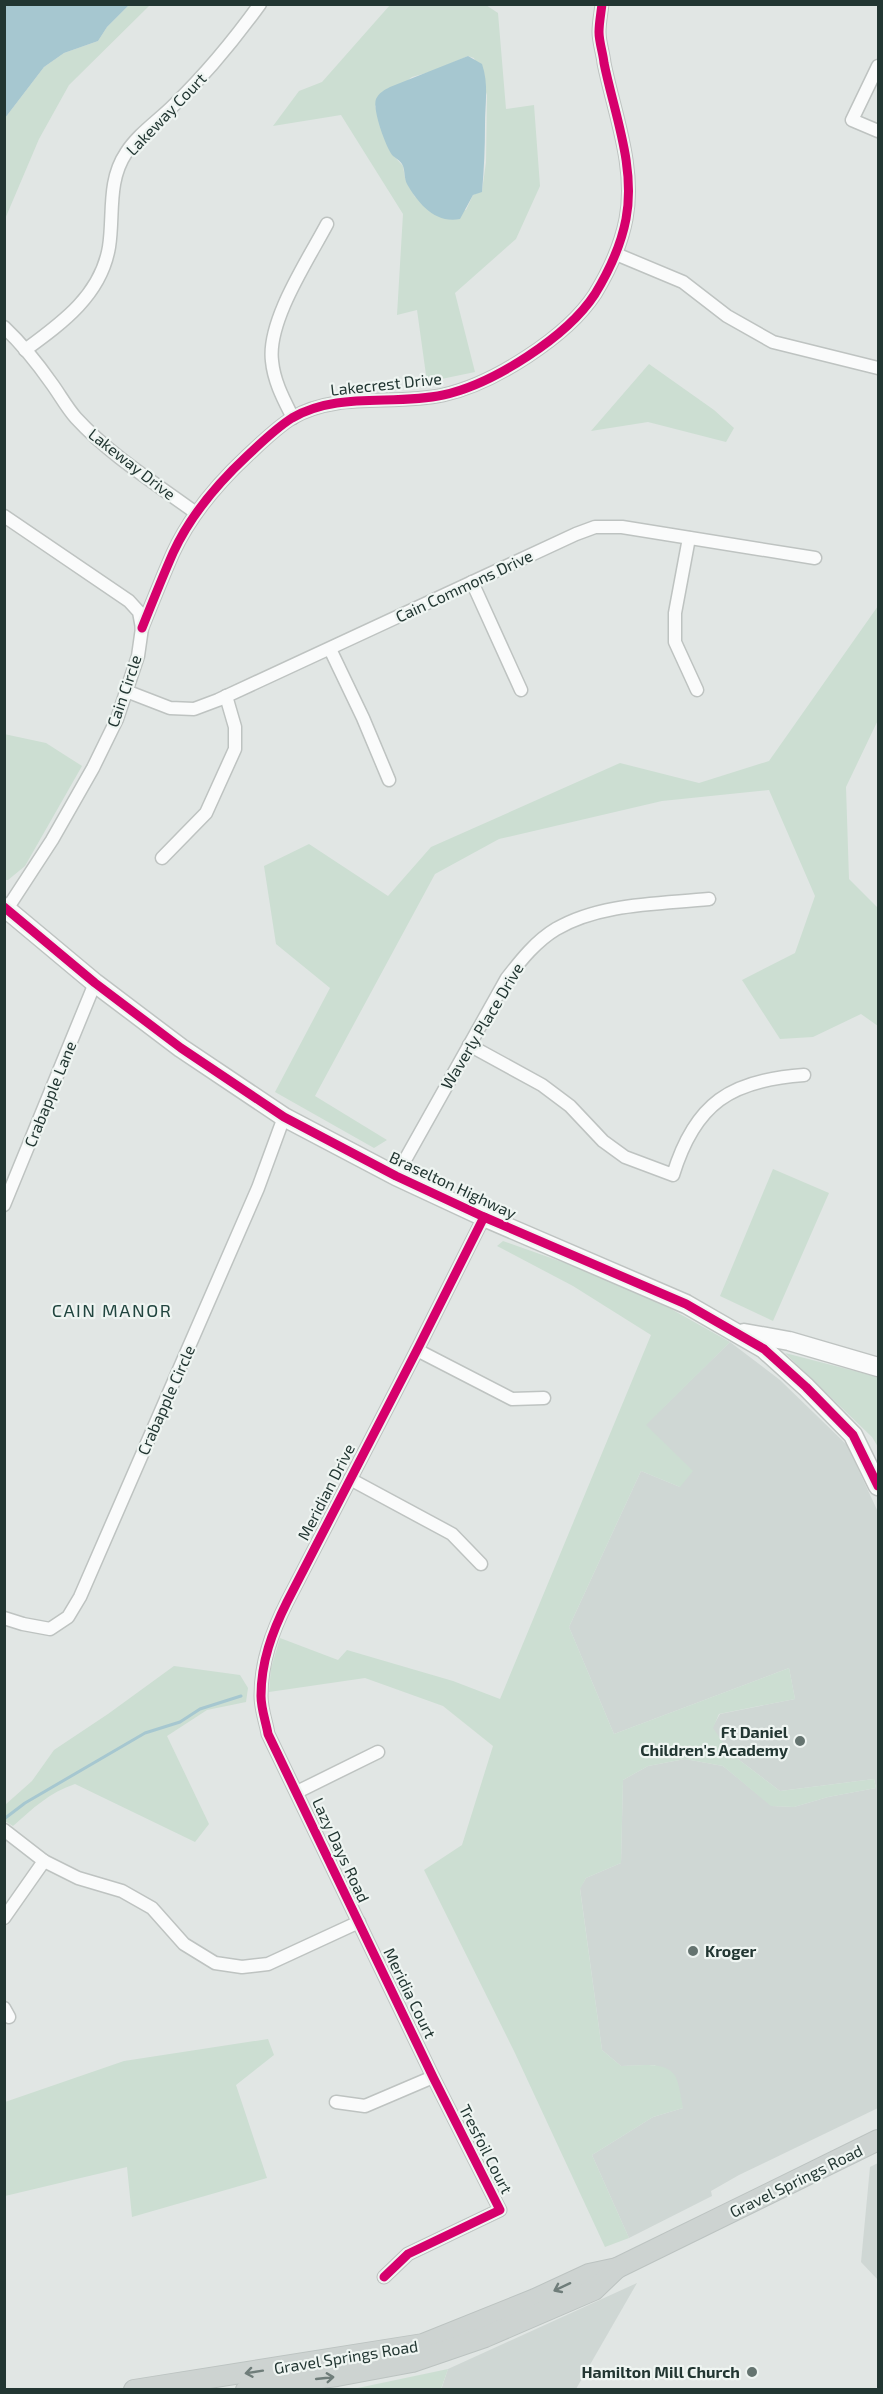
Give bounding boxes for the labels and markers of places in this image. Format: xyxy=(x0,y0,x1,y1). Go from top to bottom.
place label: Ft Daniel Children's Academy xyxy=(640,1722,789,1760)
marker: Ft Daniel Children's Academy xyxy=(793,1734,807,1748)
place label: Kroger xyxy=(705,1941,757,1960)
marker: Kroger xyxy=(686,1944,700,1958)
place label: Hamilton Mill Church xyxy=(582,2362,740,2381)
marker: Hamilton Mill Church xyxy=(745,2365,759,2379)

